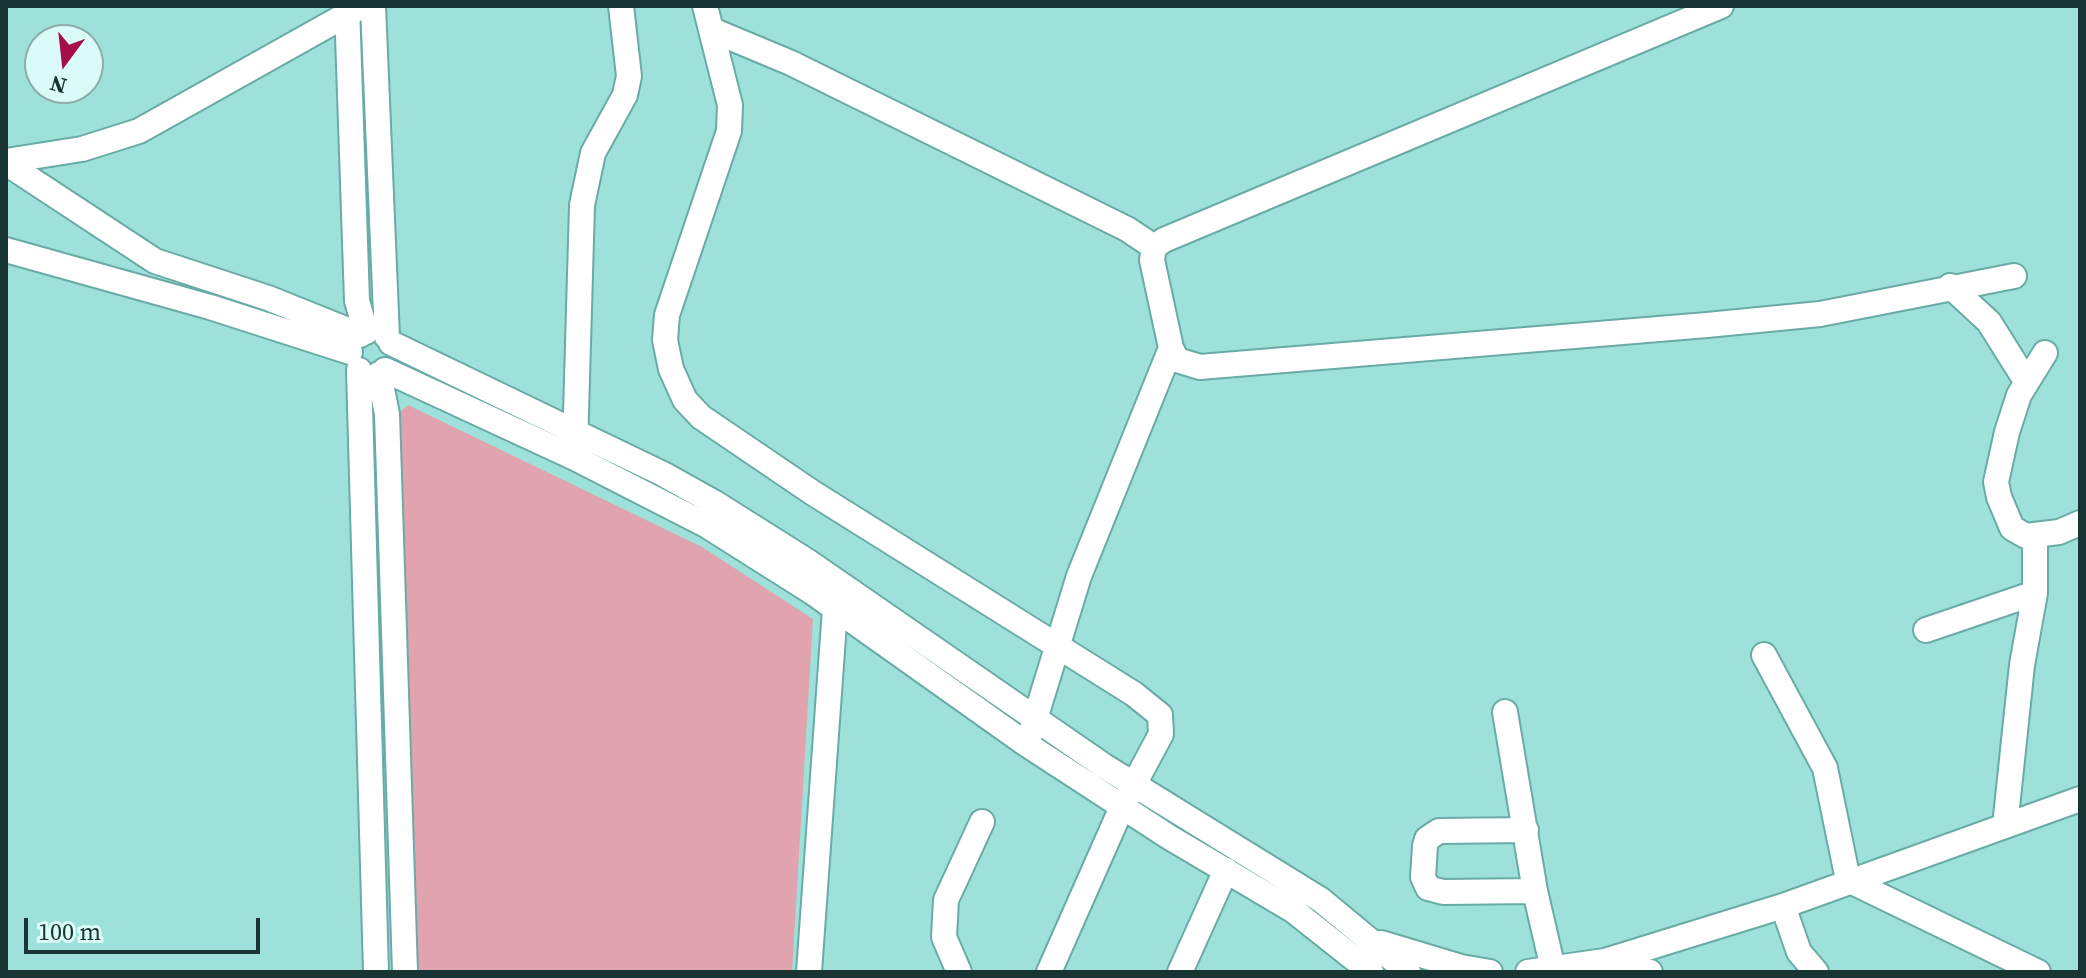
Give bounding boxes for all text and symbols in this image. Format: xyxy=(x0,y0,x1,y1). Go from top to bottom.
north arrow xyxy=(24,24,104,104)
text: N xyxy=(47,69,70,102)
scale bar xyxy=(28,902,264,952)
text: 100 m xyxy=(38,915,101,948)

